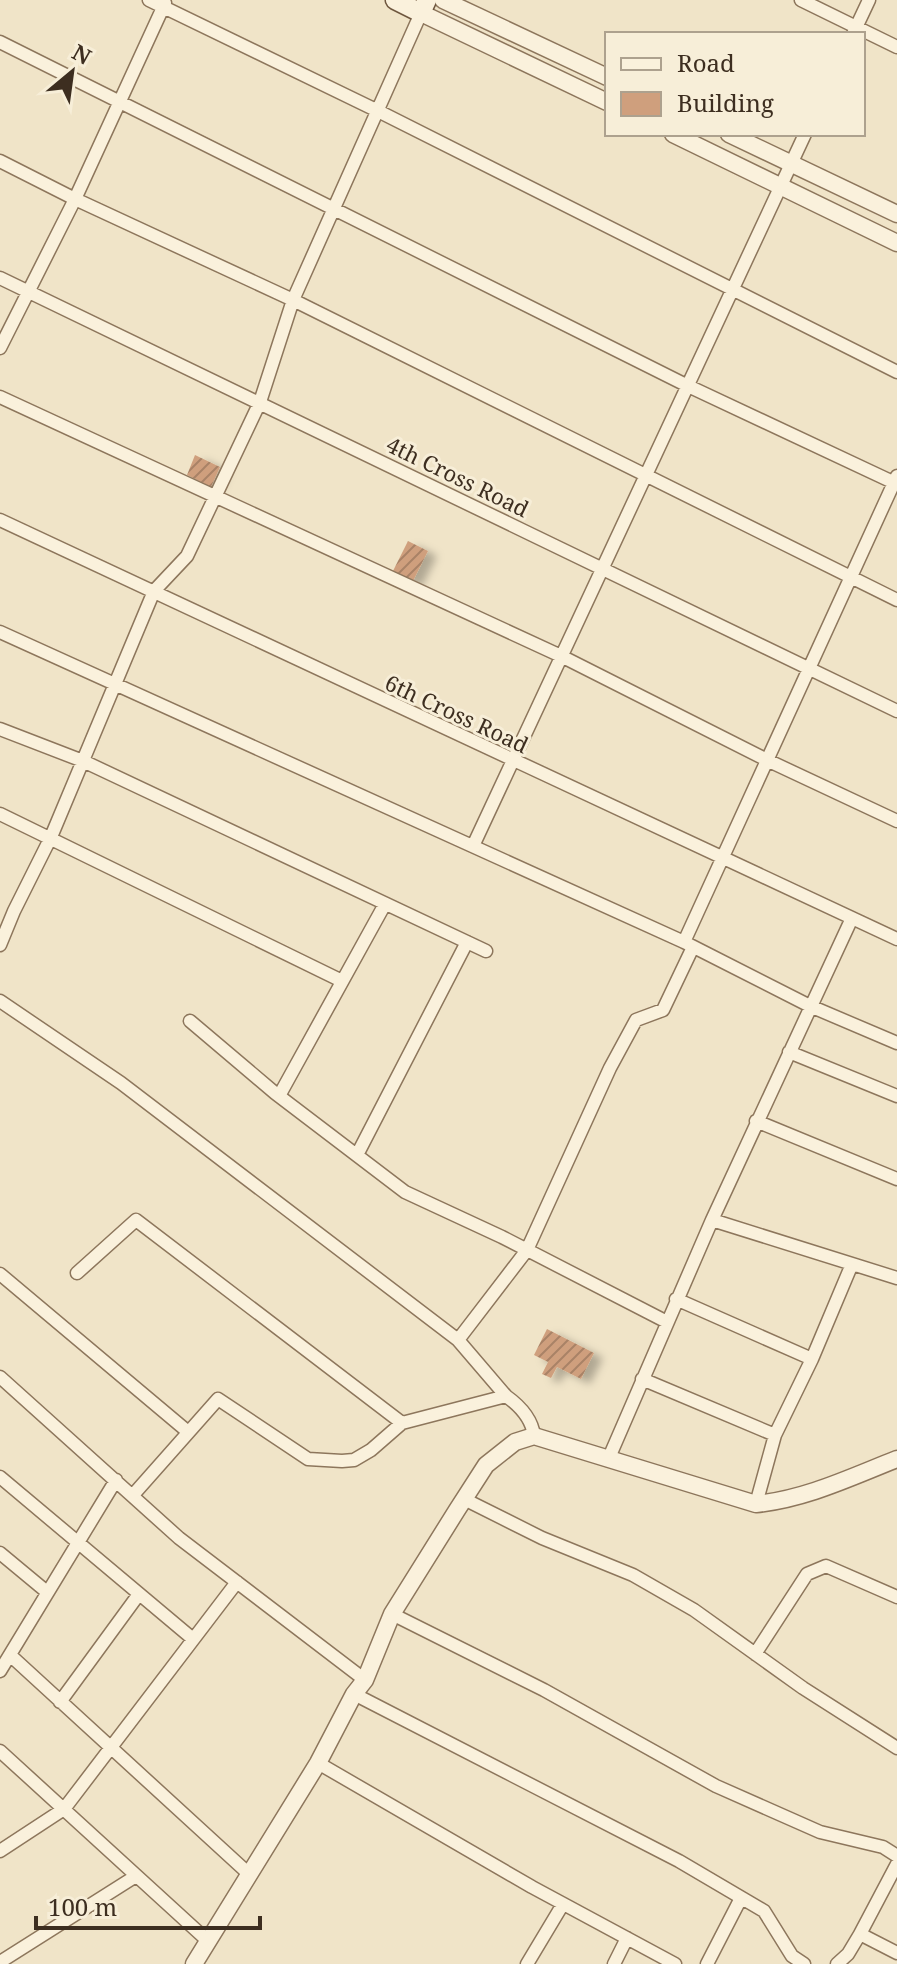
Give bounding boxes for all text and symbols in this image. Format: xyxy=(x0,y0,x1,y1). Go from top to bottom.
north arrow xyxy=(32,32,112,112)
legend xyxy=(605,32,865,136)
text: N xyxy=(67,36,97,71)
text: Road xyxy=(677,46,735,79)
text: Building xyxy=(677,86,774,119)
street label: 4th Cross Road xyxy=(382,429,535,524)
street label: 6th Cross Road xyxy=(380,667,534,760)
scale bar xyxy=(36,1880,260,1930)
text: 100 m xyxy=(48,1890,117,1923)

